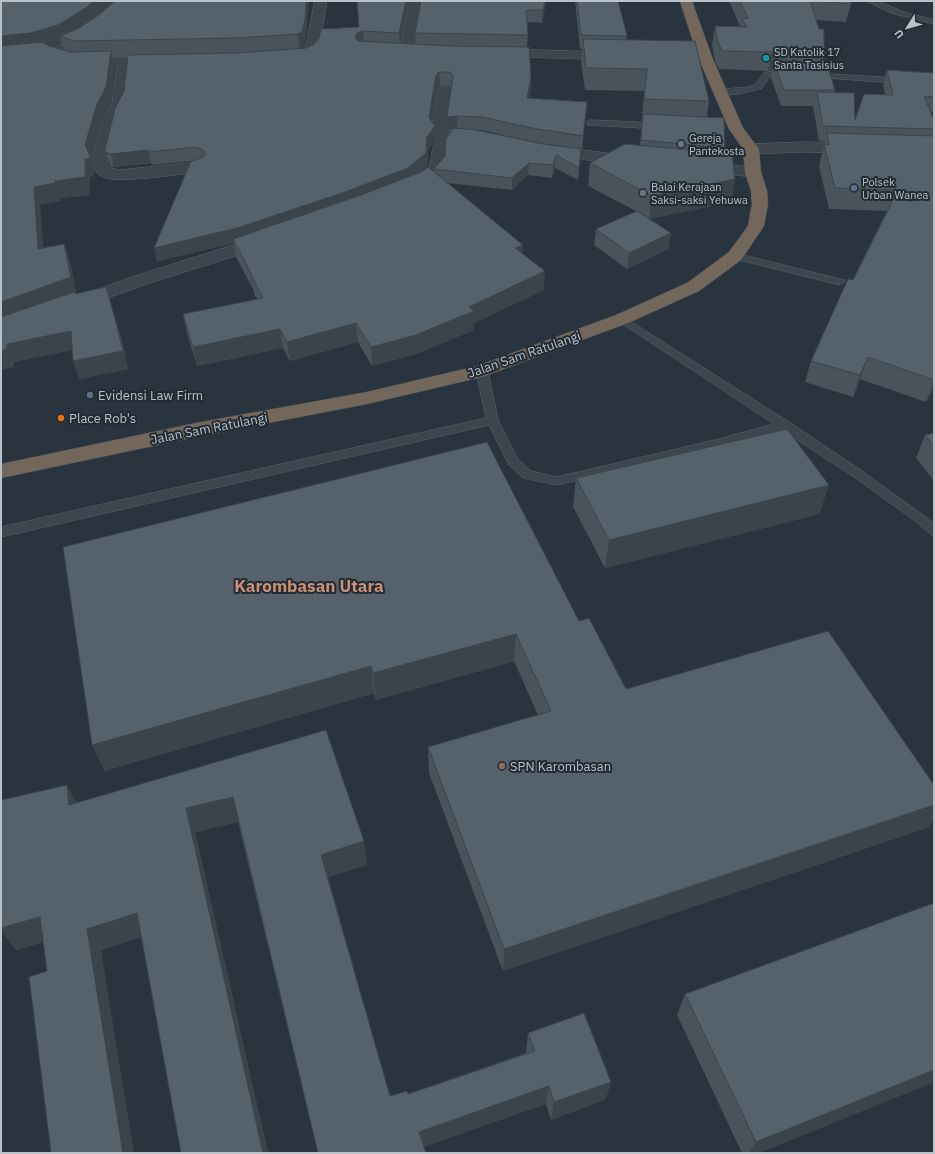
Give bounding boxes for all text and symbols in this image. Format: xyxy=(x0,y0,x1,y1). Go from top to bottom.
north arrow xyxy=(887,8,927,48)
text: U xyxy=(891,27,907,41)
place label: SD Katolik 17 Santa Tasisius xyxy=(774,45,844,72)
marker: SD Katolik 17 Santa Tasisius xyxy=(761,53,771,63)
place label: Gereja Pantekosta xyxy=(689,131,744,158)
marker: Gereja Pantekosta xyxy=(676,139,686,149)
place label: Polsek Urban Wanea xyxy=(862,175,928,202)
place label: Balai Kerajaan Saksi-saksi Yehuwa xyxy=(651,180,748,207)
marker: Polsek Urban Wanea xyxy=(849,183,859,193)
marker: Balai Kerajaan Saksi-saksi Yehuwa xyxy=(638,188,648,198)
street label: Jalan Sam Ratulangi xyxy=(465,327,583,382)
place label: Evidensi Law Firm xyxy=(98,387,203,404)
marker: Evidensi Law Firm xyxy=(85,390,95,400)
street label: Jalan Sam Ratulangi xyxy=(149,409,269,448)
place label: Place Rob's xyxy=(69,410,136,427)
marker: Place Rob's xyxy=(56,413,66,423)
district label: Karombasan Utara xyxy=(234,575,384,597)
place label: SPN Karombasan xyxy=(510,758,611,775)
marker: SPN Karombasan xyxy=(497,761,507,771)

